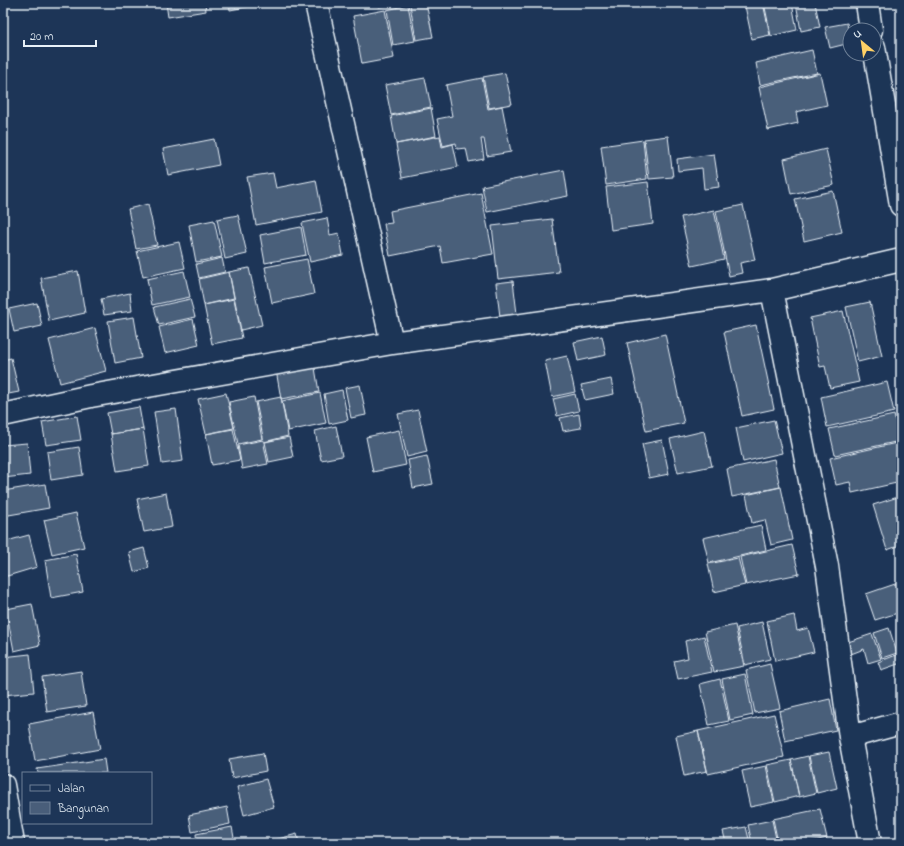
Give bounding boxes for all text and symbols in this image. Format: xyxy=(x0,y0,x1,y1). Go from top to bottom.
scale bar xyxy=(24,22,96,48)
north arrow xyxy=(842,22,882,62)
text: U xyxy=(851,25,865,43)
text: 20 m xyxy=(30,28,53,46)
legend xyxy=(22,772,152,824)
text: Jalan xyxy=(58,780,85,798)
text: Bangunan xyxy=(57,800,109,819)

